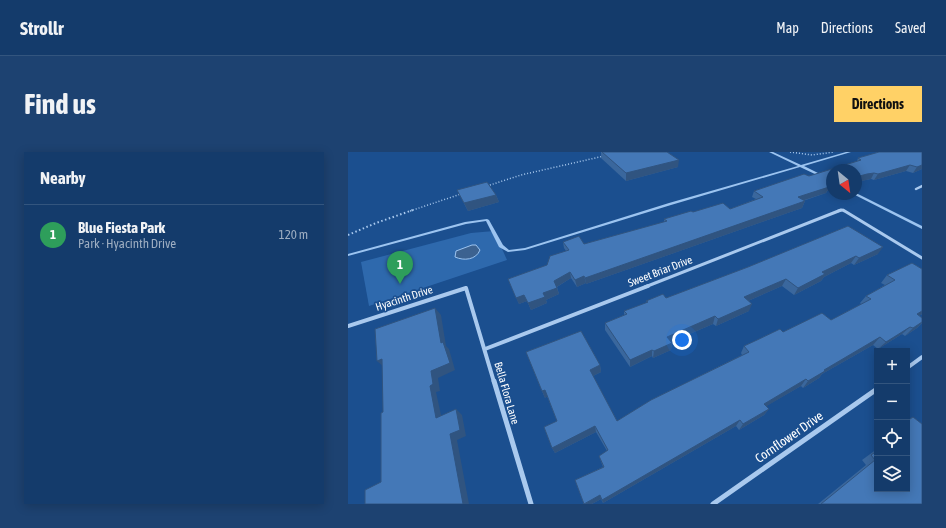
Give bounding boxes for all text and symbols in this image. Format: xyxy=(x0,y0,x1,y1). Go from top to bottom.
text: Strollr xyxy=(20,17,64,39)
text: Map xyxy=(776,20,799,36)
text: Directions xyxy=(821,20,873,36)
text: Saved xyxy=(895,20,926,36)
button: Directions xyxy=(834,86,922,122)
text: Find us xyxy=(24,88,96,120)
north arrow xyxy=(826,164,862,200)
text: Nearby xyxy=(40,168,86,188)
text: Blue Fiesta Park xyxy=(78,219,165,236)
text: 1 xyxy=(50,227,56,242)
text: 120 m xyxy=(279,227,308,242)
text: Park · Hyacinth Drive xyxy=(78,236,176,251)
pin: 1 xyxy=(387,251,413,284)
street label: Sweet Briar Drive xyxy=(626,253,694,289)
street label: Hyacinth Drive xyxy=(374,283,434,313)
your location xyxy=(672,330,692,350)
map controls xyxy=(874,348,910,492)
button: + xyxy=(874,348,910,384)
street label: Bella Flora Lane xyxy=(492,360,522,426)
button: − xyxy=(874,384,910,420)
street label: Cornflower Drive xyxy=(752,408,826,466)
button: locate xyxy=(874,420,910,456)
button: layers xyxy=(874,456,910,492)

